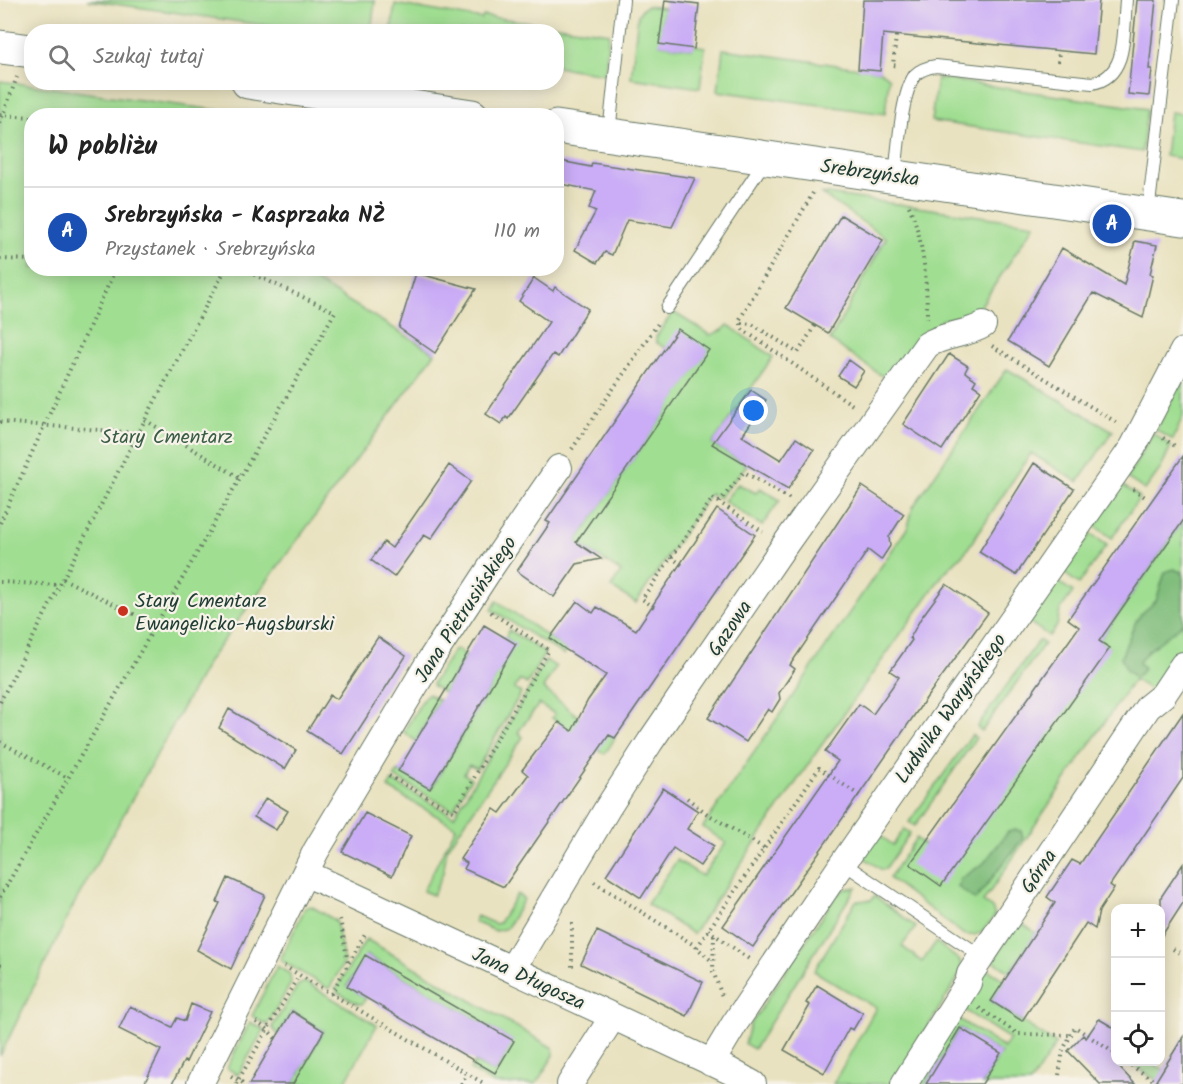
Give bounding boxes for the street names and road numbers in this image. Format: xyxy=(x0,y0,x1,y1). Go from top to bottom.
street label: Srebrzyńska xyxy=(818,151,921,197)
street label: Jana Pietrusińskiego xyxy=(407,530,526,690)
street label: Gazowa xyxy=(700,594,761,664)
street label: Ludwika Waryńskiego xyxy=(888,627,1016,791)
street label: Górna xyxy=(1013,843,1066,901)
street label: Jana Długosza xyxy=(466,940,590,1020)

